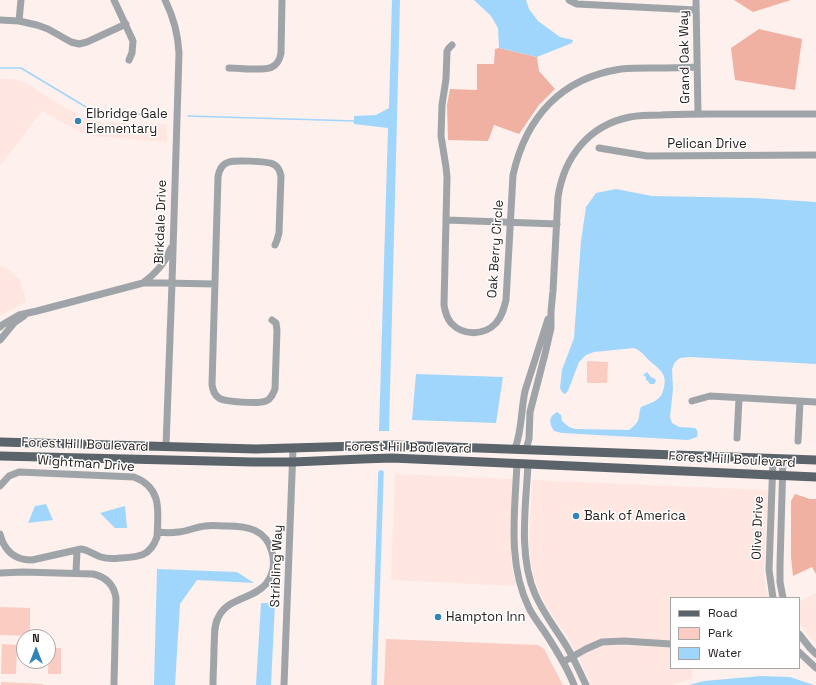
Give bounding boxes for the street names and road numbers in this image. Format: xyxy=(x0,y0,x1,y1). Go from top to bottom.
street label: Grand Oak Way xyxy=(676,10,694,104)
street label: Pelican Drive xyxy=(667,136,747,152)
street label: Birkdale Drive xyxy=(152,179,170,265)
street label: Oak Berry Circle xyxy=(485,199,507,299)
street label: Forest Hill Boulevard xyxy=(21,435,149,455)
street label: Forest Hill Boulevard xyxy=(344,439,472,457)
street label: Forest Hill Boulevard xyxy=(668,449,796,471)
street label: Wightman Drive xyxy=(37,453,135,475)
street label: Olive Drive xyxy=(749,496,767,560)
street label: Stribling Way xyxy=(268,524,286,608)

